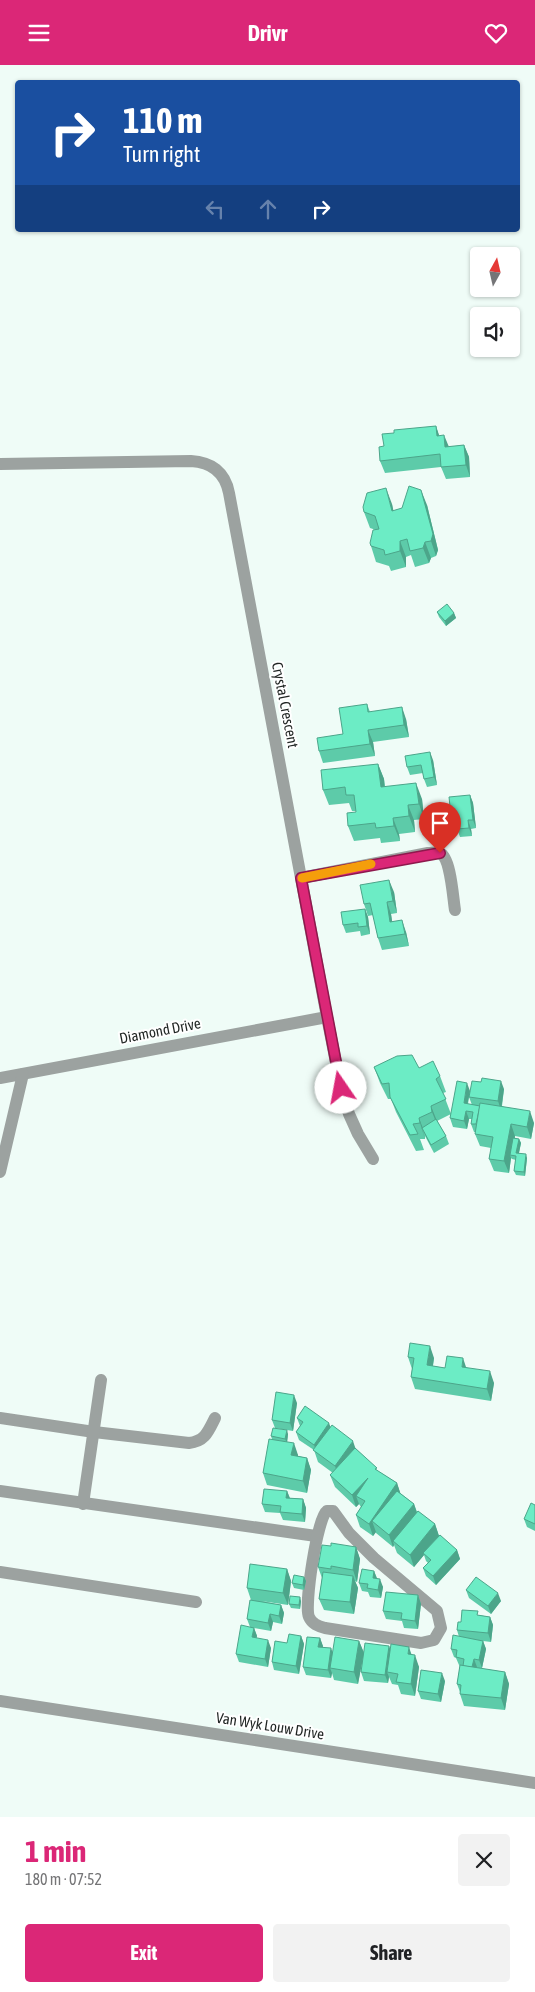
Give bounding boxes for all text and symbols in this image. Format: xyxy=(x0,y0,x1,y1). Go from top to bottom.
icon: menu xyxy=(25,19,53,47)
icon: heart xyxy=(482,19,510,47)
text: Drivr xyxy=(248,20,287,46)
icon: right xyxy=(40,100,105,165)
text: 110 m xyxy=(123,100,202,140)
text: Turn right xyxy=(123,141,200,167)
icon: left xyxy=(201,195,229,223)
icon: ahead xyxy=(254,195,282,223)
icon: right xyxy=(307,195,335,223)
north arrow xyxy=(470,247,520,297)
map controls xyxy=(470,247,520,357)
button: sound xyxy=(470,307,520,357)
street label: Crystal Crescent xyxy=(269,660,302,749)
pin xyxy=(419,802,461,853)
icon: arrive xyxy=(426,809,454,837)
street label: Diamond Drive xyxy=(118,1014,202,1047)
position arrow xyxy=(314,1061,366,1113)
street label: Van Wyk Louw Drive xyxy=(215,1709,325,1742)
text: 1 min xyxy=(25,1834,86,1868)
button: close xyxy=(458,1834,510,1886)
text: 180 m · 07:52 xyxy=(25,1870,102,1888)
button: Exit xyxy=(25,1924,263,1982)
button: Share xyxy=(273,1924,510,1982)

